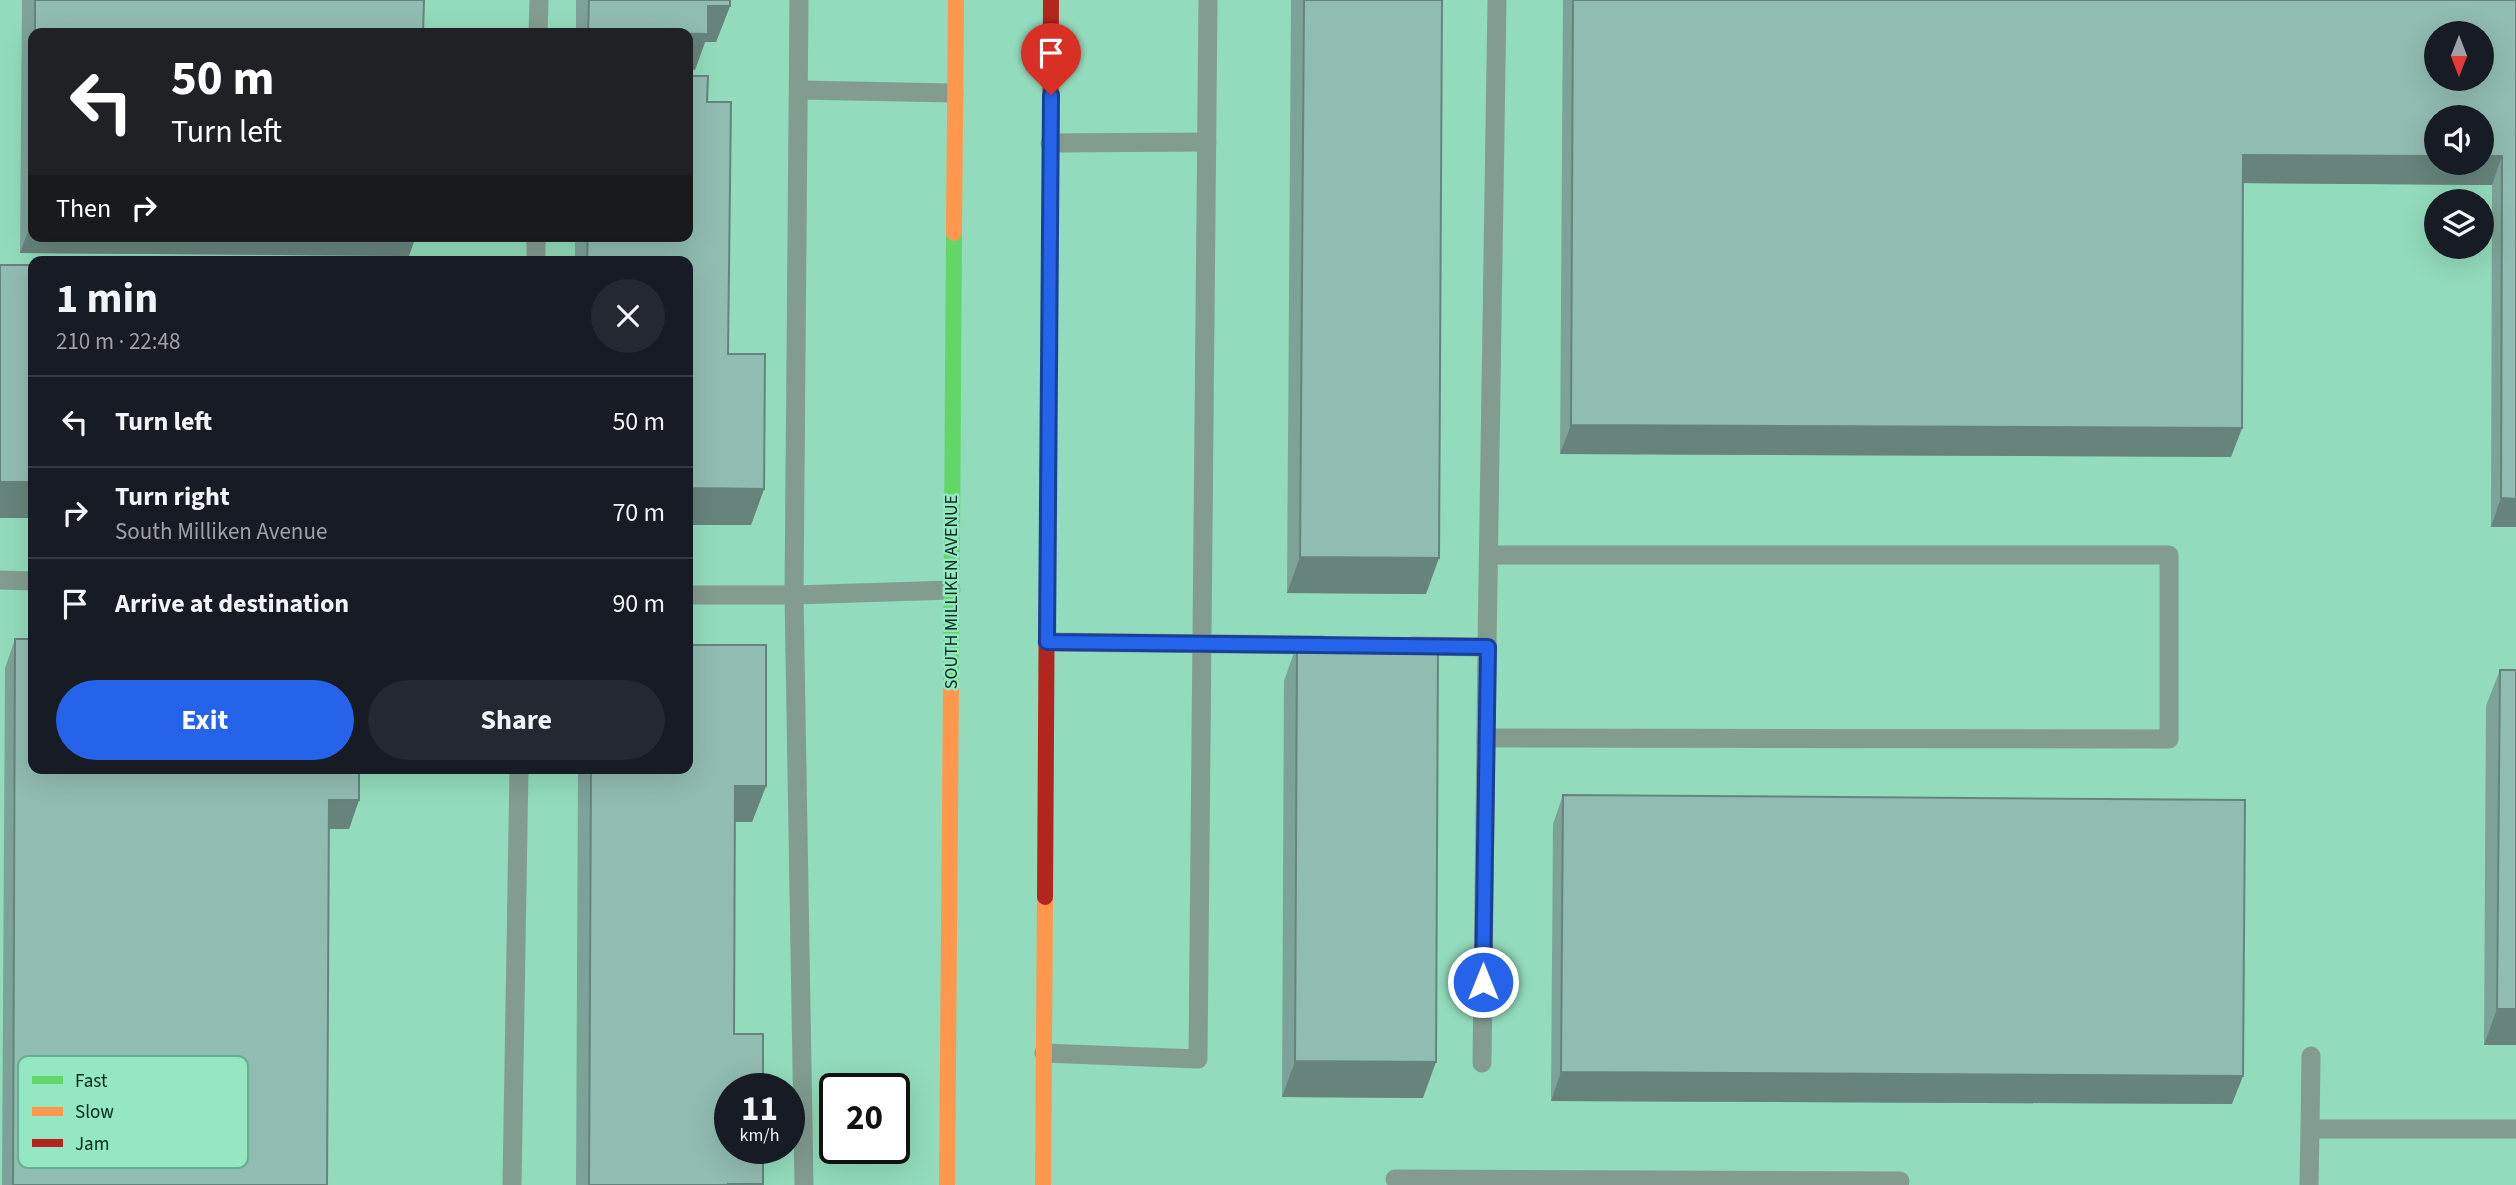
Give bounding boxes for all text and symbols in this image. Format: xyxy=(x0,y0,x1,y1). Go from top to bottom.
north arrow xyxy=(2424,21,2494,91)
map controls xyxy=(2424,21,2494,259)
pin xyxy=(1021,23,1081,95)
icon: arrive xyxy=(1032,34,1070,72)
text: 50 m xyxy=(171,44,275,114)
icon: left xyxy=(56,56,147,147)
button: sound xyxy=(2424,105,2494,175)
text: Turn left xyxy=(171,109,282,155)
icon: right xyxy=(125,189,163,227)
button: layers xyxy=(2424,189,2494,259)
text: Then xyxy=(56,190,111,227)
text: 1 min xyxy=(56,269,158,329)
button: close xyxy=(591,279,665,353)
text: 210 m · 22:48 xyxy=(56,325,180,358)
icon: left xyxy=(56,403,94,441)
text: Turn left xyxy=(115,403,212,440)
text: 50 m xyxy=(612,403,665,440)
text: Turn right xyxy=(115,478,230,515)
icon: right xyxy=(56,494,94,532)
text: 70 m xyxy=(612,494,665,531)
street label: SOUTH MILLIKEN AVENUE xyxy=(939,495,964,689)
text: South Milliken Avenue xyxy=(115,515,327,548)
icon: arrive xyxy=(56,585,94,623)
text: Arrive at destination xyxy=(115,585,349,622)
text: 90 m xyxy=(612,585,665,622)
button: Exit xyxy=(56,680,354,760)
button: Share xyxy=(368,680,665,760)
position arrow xyxy=(1446,945,1520,1019)
legend xyxy=(18,1056,248,1168)
text: Fast xyxy=(75,1068,108,1095)
speed limit sign: 20 xyxy=(819,1073,910,1164)
text: 11 xyxy=(741,1084,778,1134)
text: Slow xyxy=(75,1099,114,1126)
text: km/h xyxy=(740,1123,779,1148)
text: Jam xyxy=(75,1131,109,1158)

